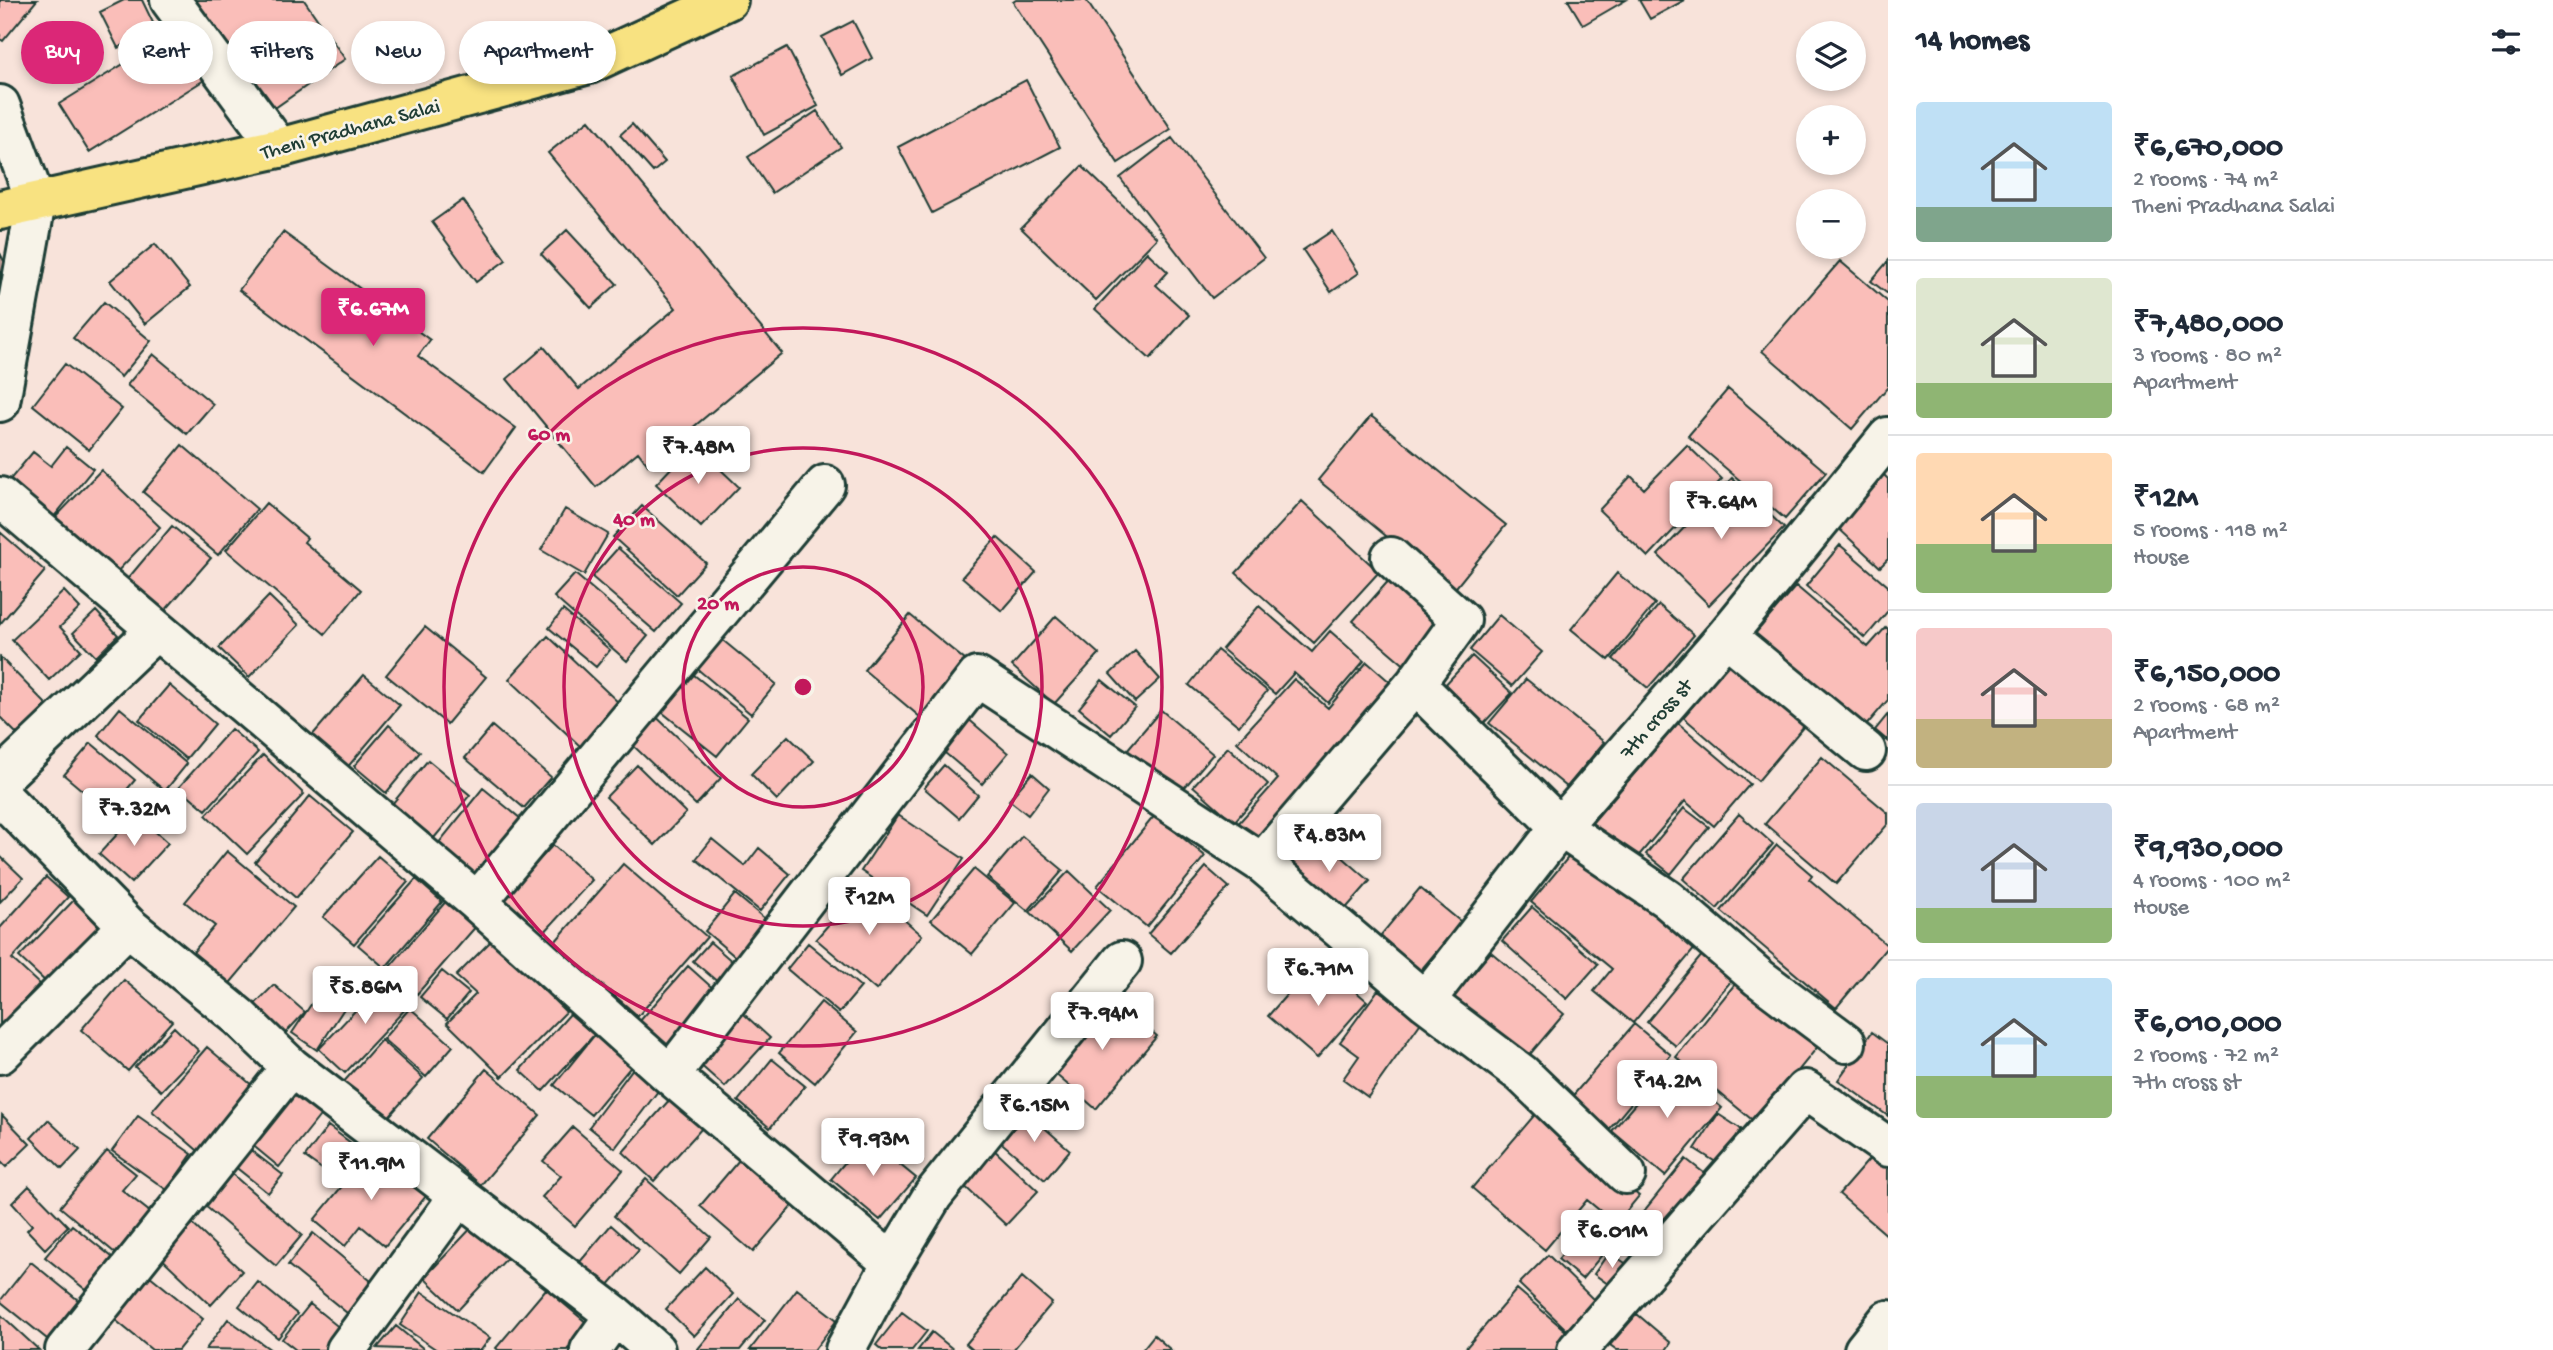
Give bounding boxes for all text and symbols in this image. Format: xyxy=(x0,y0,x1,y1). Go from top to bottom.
chip: Buy xyxy=(21,21,104,84)
chip: Rent xyxy=(118,21,213,84)
chip: Filters xyxy=(227,21,337,84)
chip: New xyxy=(351,21,445,84)
chip: Apartment xyxy=(459,21,616,84)
map controls xyxy=(1796,21,1866,259)
button: layers xyxy=(1796,21,1866,91)
icon: filters xyxy=(2487,23,2525,61)
text: 14 homes xyxy=(1916,25,2029,60)
street label: Theni Pradhana Salai xyxy=(258,95,443,168)
button: + xyxy=(1796,105,1866,175)
icon: home xyxy=(1972,130,2056,214)
text: ₹6,670,000 xyxy=(2133,132,2283,167)
text: 2 rooms · 74 m² xyxy=(2133,167,2278,194)
button: − xyxy=(1796,189,1866,259)
text: Theni Pradhana Salai xyxy=(2133,194,2335,221)
pin: ₹6.67M xyxy=(316,288,430,348)
text: ₹6.67M xyxy=(337,297,409,324)
icon: home xyxy=(1972,306,2056,390)
text: ₹7,480,000 xyxy=(2133,308,2283,343)
text: 3 rooms · 80 m² xyxy=(2133,343,2282,370)
text: Apartment xyxy=(2133,370,2237,397)
text: 60 m xyxy=(528,424,570,449)
pin: ₹7.48M xyxy=(641,426,755,486)
text: ₹7.48M xyxy=(662,435,734,462)
icon: home xyxy=(1972,481,2056,565)
pin: ₹7.64M xyxy=(1664,482,1778,541)
text: ₹12M xyxy=(2133,483,2198,518)
text: ₹7.64M xyxy=(1686,490,1756,517)
text: 40 m xyxy=(612,509,655,534)
text: 5 rooms · 118 m² xyxy=(2133,518,2288,545)
text: House xyxy=(2133,545,2189,572)
text: 20 m xyxy=(697,593,739,618)
icon: home xyxy=(1972,656,2056,740)
text: ₹6,150,000 xyxy=(2133,658,2280,693)
street label: 7th cross st xyxy=(1615,673,1701,766)
centre of rings xyxy=(791,675,815,699)
text: 2 rooms · 68 m² xyxy=(2133,693,2280,720)
text: Apartment xyxy=(2133,720,2237,747)
pin: ₹7.32M xyxy=(77,788,191,848)
text: ₹7.32M xyxy=(98,797,170,824)
pin: ₹4.83M xyxy=(1272,814,1386,874)
text: ₹4.83M xyxy=(1293,823,1365,850)
icon: home xyxy=(1972,831,2056,915)
text: ₹9,930,000 xyxy=(2133,833,2283,868)
text: 4 rooms · 100 m² xyxy=(2133,868,2291,895)
pin: ₹12M xyxy=(828,878,910,937)
text: ₹12M xyxy=(844,886,894,913)
text: House xyxy=(2133,895,2189,922)
pin: ₹6.71M xyxy=(1261,948,1375,1008)
text: ₹6.71M xyxy=(1283,957,1353,984)
pin: ₹5.86M xyxy=(308,967,422,1026)
text: ₹5.86M xyxy=(329,975,401,1002)
pin: ₹7.94M xyxy=(1045,992,1159,1052)
text: ₹7.94M xyxy=(1067,1001,1137,1028)
icon: home xyxy=(1972,1006,2056,1090)
text: ₹6,010,000 xyxy=(2133,1008,2282,1043)
text: 2 rooms · 72 m² xyxy=(2133,1043,2279,1070)
pin: ₹14.2M xyxy=(1610,1060,1724,1120)
text: ₹14.2M xyxy=(1633,1069,1701,1096)
text: 7th cross st xyxy=(2133,1070,2240,1097)
pin: ₹6.15M xyxy=(977,1084,1091,1144)
text: ₹6.15M xyxy=(999,1093,1069,1120)
pin: ₹9.93M xyxy=(816,1118,930,1178)
text: ₹9.93M xyxy=(837,1127,909,1154)
pin: ₹11.9M xyxy=(314,1142,428,1202)
text: ₹11.9M xyxy=(338,1151,404,1178)
pin: ₹6.01M xyxy=(1555,1210,1669,1270)
text: ₹6.01M xyxy=(1577,1219,1647,1246)

